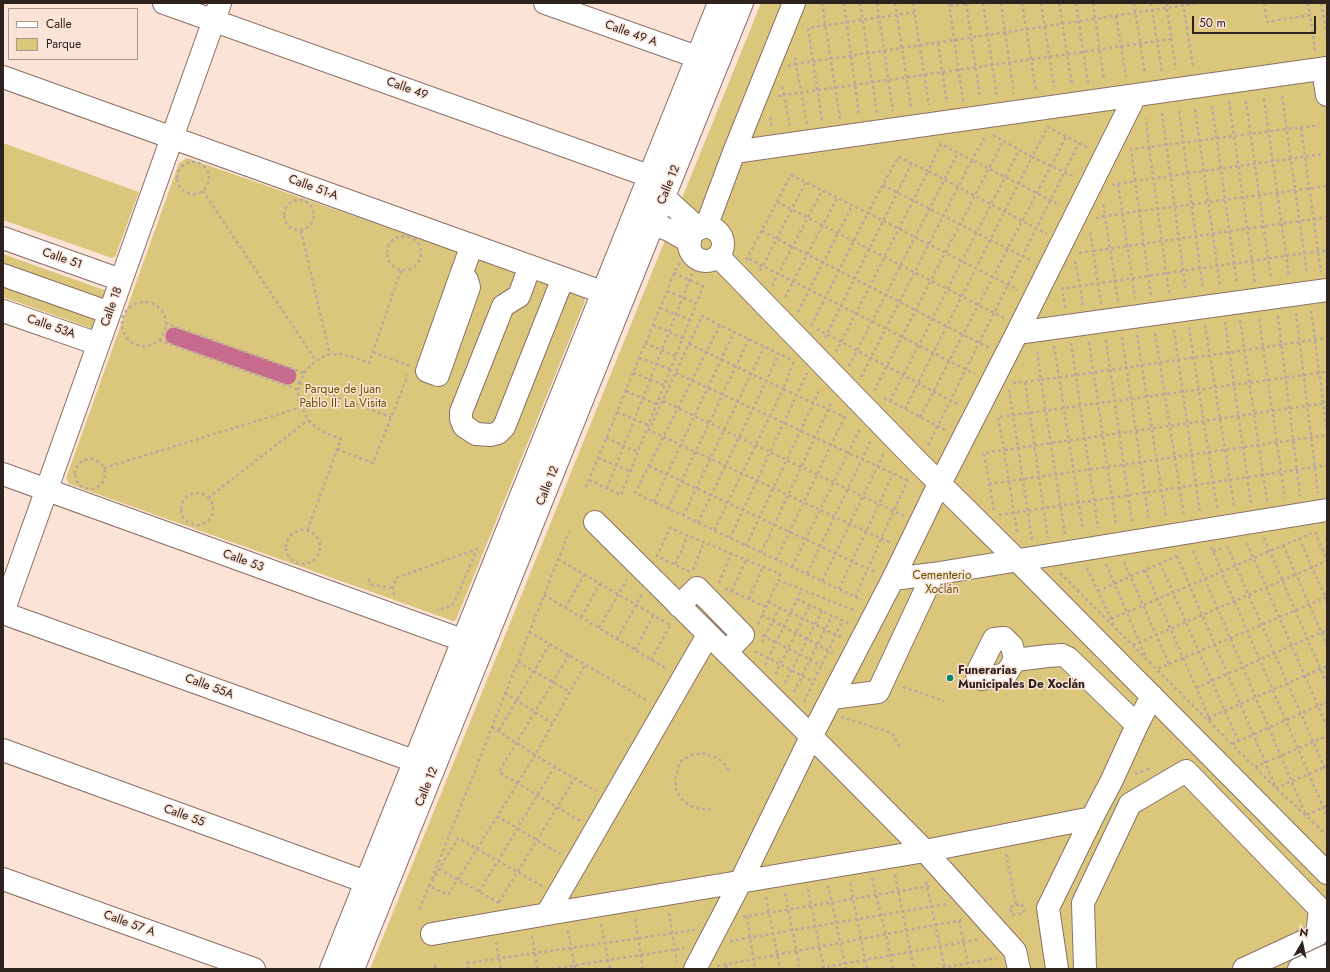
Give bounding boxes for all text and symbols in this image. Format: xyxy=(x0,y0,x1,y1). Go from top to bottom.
legend xyxy=(8,8,138,60)
scale bar xyxy=(1194,8,1318,34)
text: 50 m xyxy=(1199,14,1226,32)
text: Calle xyxy=(46,15,72,33)
street label: Calle 49 A xyxy=(603,18,659,50)
text: Parque xyxy=(46,35,81,53)
street label: Calle 49 xyxy=(384,75,430,103)
street label: Calle 12 xyxy=(655,163,683,207)
street label: Calle 51-A xyxy=(286,172,340,204)
street label: Calle 51 xyxy=(40,245,84,273)
street label: Calle 18 xyxy=(98,285,126,329)
street label: Calle 53A xyxy=(25,312,77,342)
park label: Parque de Juan Pablo II: La Visita xyxy=(299,383,387,411)
street label: Calle 12 xyxy=(534,464,562,508)
street label: Calle 53 xyxy=(221,547,265,575)
park label: Cementerio Xoclán xyxy=(912,569,972,597)
place label: Funerarias Municipales De Xoclán xyxy=(958,664,1085,692)
street label: Calle 55A xyxy=(183,672,235,702)
marker: Funerarias Municipales De Xoclán xyxy=(945,673,955,683)
street label: Calle 12 xyxy=(413,765,441,809)
street label: Calle 55 xyxy=(161,802,207,830)
street label: Calle 57 A xyxy=(101,908,157,940)
north arrow xyxy=(1282,924,1322,964)
text: N xyxy=(1298,924,1309,941)

